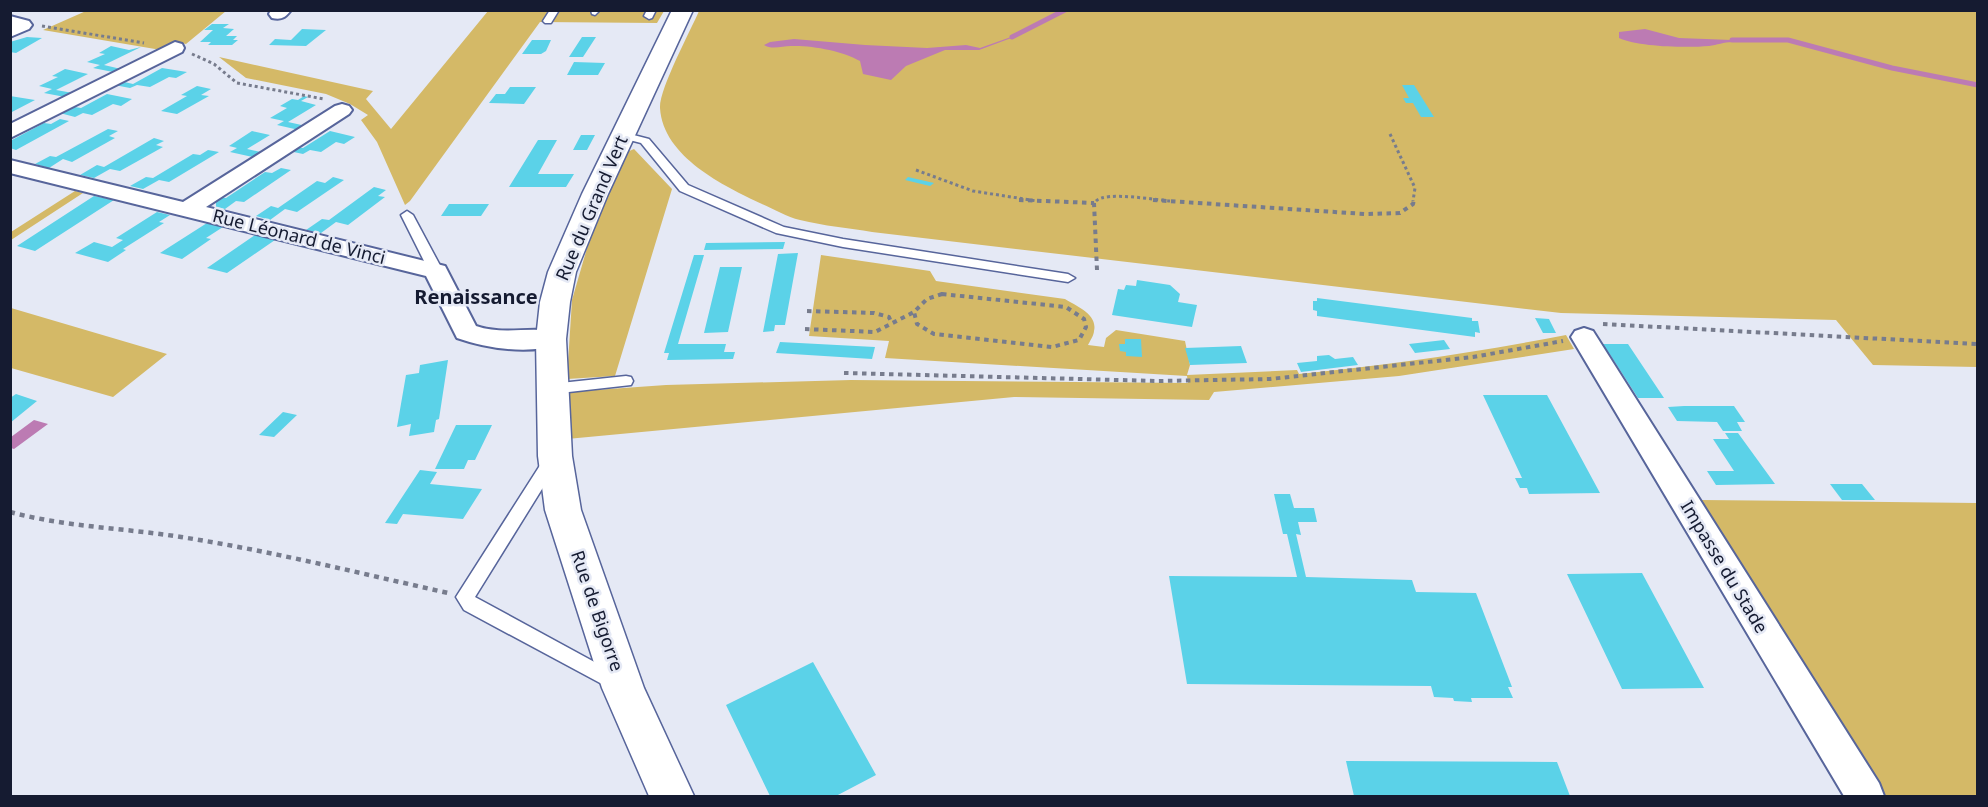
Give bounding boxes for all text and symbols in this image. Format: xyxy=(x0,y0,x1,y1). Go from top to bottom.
street label: Rue du Grand Vert xyxy=(550,131,633,284)
street label: Rue Léonard de Vinci xyxy=(210,203,388,269)
district label: Renaissance xyxy=(414,283,538,310)
street label: Impasse du Stade xyxy=(1676,496,1774,637)
street label: Rue de Bigorre xyxy=(566,547,630,674)

